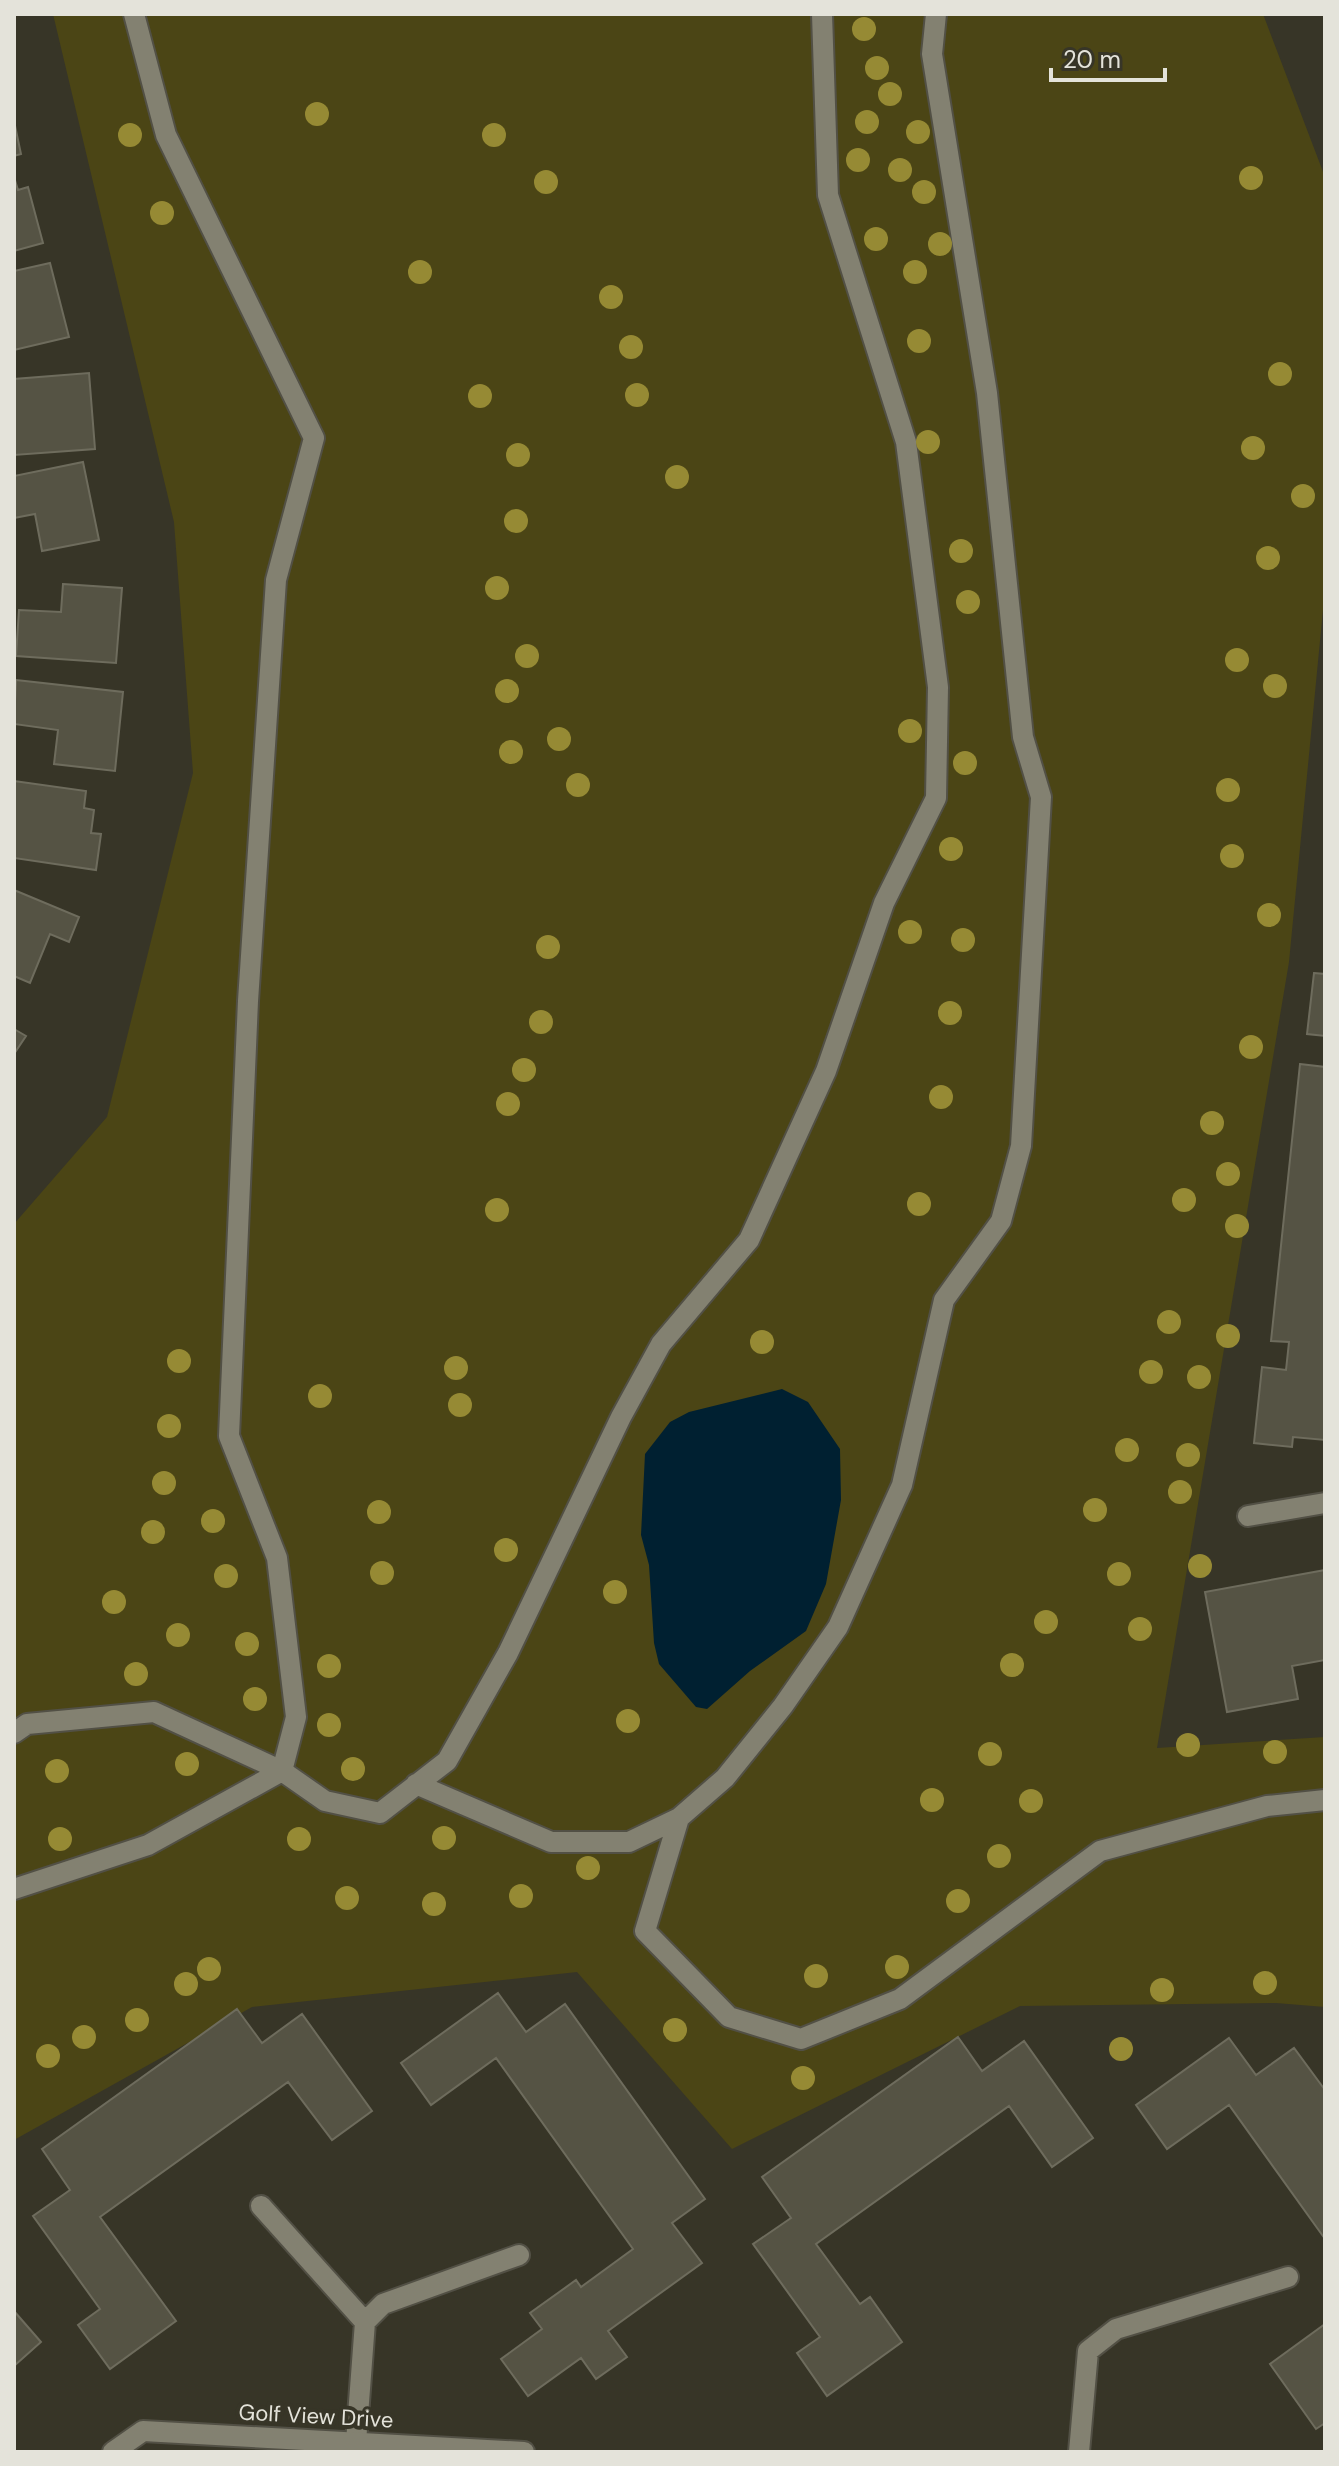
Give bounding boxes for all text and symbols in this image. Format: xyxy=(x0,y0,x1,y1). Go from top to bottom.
scale bar xyxy=(1051,32,1165,82)
text: 20 m xyxy=(1063,44,1121,75)
street label: Golf View Drive xyxy=(238,2397,394,2435)

